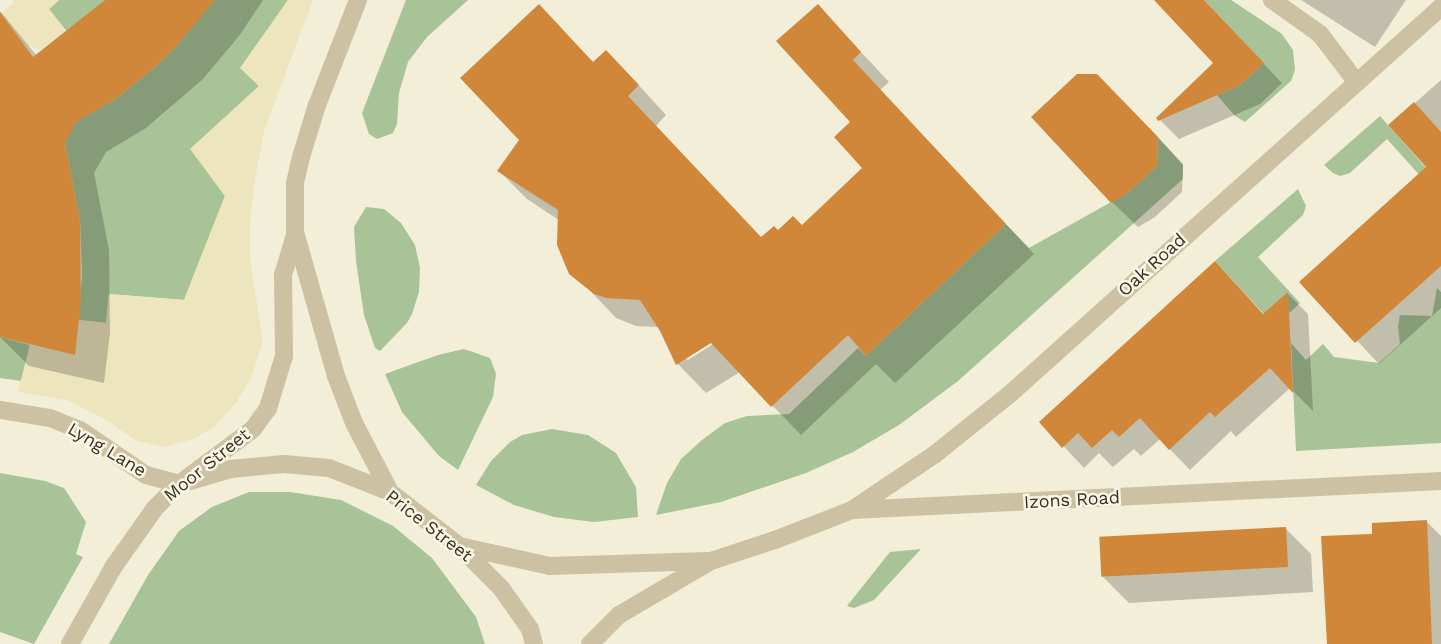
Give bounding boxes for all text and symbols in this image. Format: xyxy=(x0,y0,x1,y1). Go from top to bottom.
street label: Oak Road xyxy=(1114,229,1190,301)
street label: Lyng Lane xyxy=(64,418,150,482)
street label: Moor Street xyxy=(160,424,254,506)
street label: Price Street xyxy=(381,486,477,566)
street label: Izons Road xyxy=(1023,487,1121,513)

